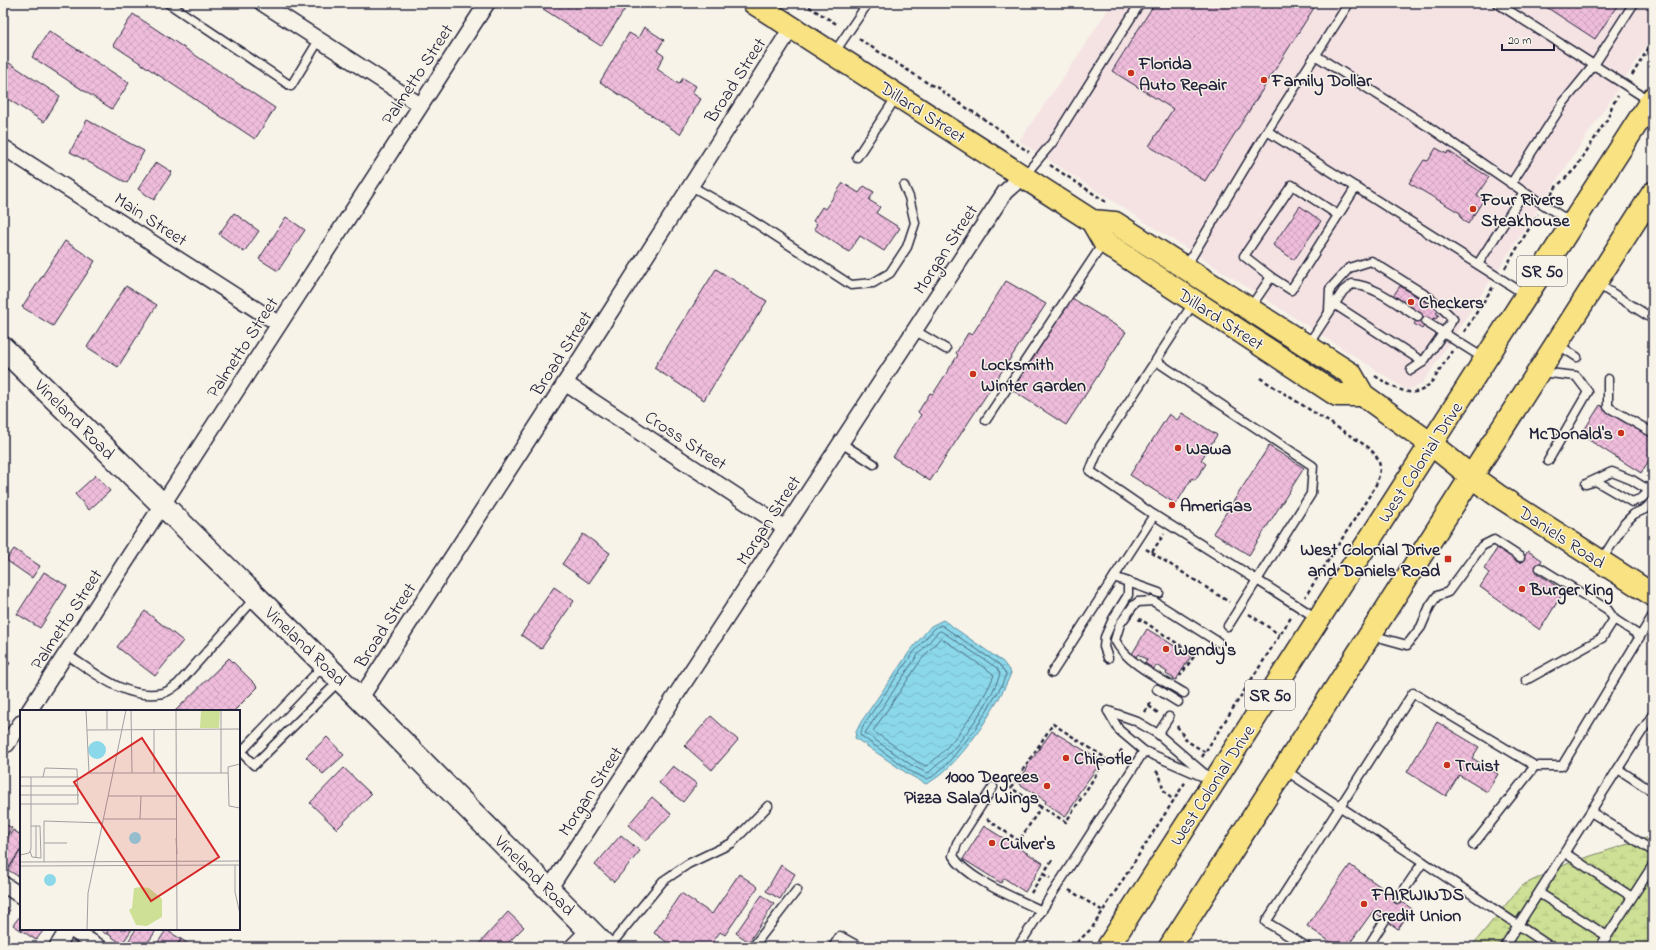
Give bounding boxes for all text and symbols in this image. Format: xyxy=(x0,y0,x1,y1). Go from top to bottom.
street label: Palmetto Street xyxy=(376,20,461,131)
scale bar xyxy=(1502,26,1554,52)
text: 20 m xyxy=(1508,32,1531,50)
street label: Broad Street xyxy=(699,33,774,130)
place label: Florida Auto Repair xyxy=(1138,52,1227,99)
marker: Florida Auto Repair xyxy=(1126,68,1136,78)
place label: Family Dollar xyxy=(1271,69,1372,96)
marker: Family Dollar xyxy=(1259,75,1269,85)
street label: Dillard Street xyxy=(873,76,970,151)
street label: Main Street xyxy=(108,187,192,254)
place label: Four Rivers Steakhouse xyxy=(1480,188,1571,235)
street label: Morgan Street xyxy=(908,200,986,301)
marker: Four Rivers Steakhouse xyxy=(1468,204,1478,214)
road number: SR 50 xyxy=(1517,256,1567,286)
street label: Dillard Street xyxy=(1171,283,1268,358)
place label: Checkers xyxy=(1419,291,1484,317)
street label: Palmetto Street xyxy=(201,293,286,404)
marker: Checkers xyxy=(1406,297,1416,307)
street label: Broad Street xyxy=(525,306,600,403)
place label: Locksmith Winter Garden xyxy=(981,353,1086,400)
marker: Locksmith Winter Garden xyxy=(968,369,978,379)
street label: Vineland Road xyxy=(27,373,120,467)
street label: West Colonial Drive xyxy=(1373,397,1471,529)
street label: Cross Street xyxy=(639,405,731,478)
place label: McDonald's xyxy=(1529,422,1613,448)
marker: McDonald's xyxy=(1616,428,1626,438)
place label: Wawa xyxy=(1186,437,1231,463)
marker: Wawa xyxy=(1173,443,1183,453)
street label: Morgan Street xyxy=(731,471,809,572)
place label: AmeriGas xyxy=(1180,494,1252,520)
marker: AmeriGas xyxy=(1167,500,1177,510)
street label: Daniels Road xyxy=(1511,500,1609,577)
place label: West Colonial Drive and Daniels Road xyxy=(1300,538,1441,585)
marker: West Colonial Drive and Daniels Road xyxy=(1443,554,1453,564)
street label: Palmetto Street xyxy=(25,565,110,676)
street label: Broad Street xyxy=(349,578,424,675)
place label: Burger King xyxy=(1529,578,1613,605)
marker: Burger King xyxy=(1517,584,1527,594)
street label: Vineland Road xyxy=(257,601,351,693)
place label: Wendy's xyxy=(1174,638,1236,665)
marker: Wendy's xyxy=(1161,644,1171,654)
road number: SR 50 xyxy=(1245,680,1295,710)
inset map xyxy=(20,710,240,930)
street label: West Colonial Drive xyxy=(1165,720,1263,852)
street label: Morgan Street xyxy=(553,742,631,843)
place label: Chipotle xyxy=(1074,747,1133,773)
marker: Chipotle xyxy=(1061,753,1071,763)
place label: Truist xyxy=(1455,754,1501,780)
marker: Truist xyxy=(1442,760,1452,770)
place label: 1000 Degrees Pizza Salad Wings xyxy=(904,765,1039,813)
marker: 1000 Degrees Pizza Salad Wings xyxy=(1042,781,1052,791)
street label: Vineland Road xyxy=(487,829,580,923)
place label: Culver's xyxy=(1000,832,1055,858)
marker: Culver's xyxy=(987,838,997,848)
place label: FAIRWINDS Credit Union xyxy=(1371,883,1464,930)
marker: FAIRWINDS Credit Union xyxy=(1359,899,1369,909)

